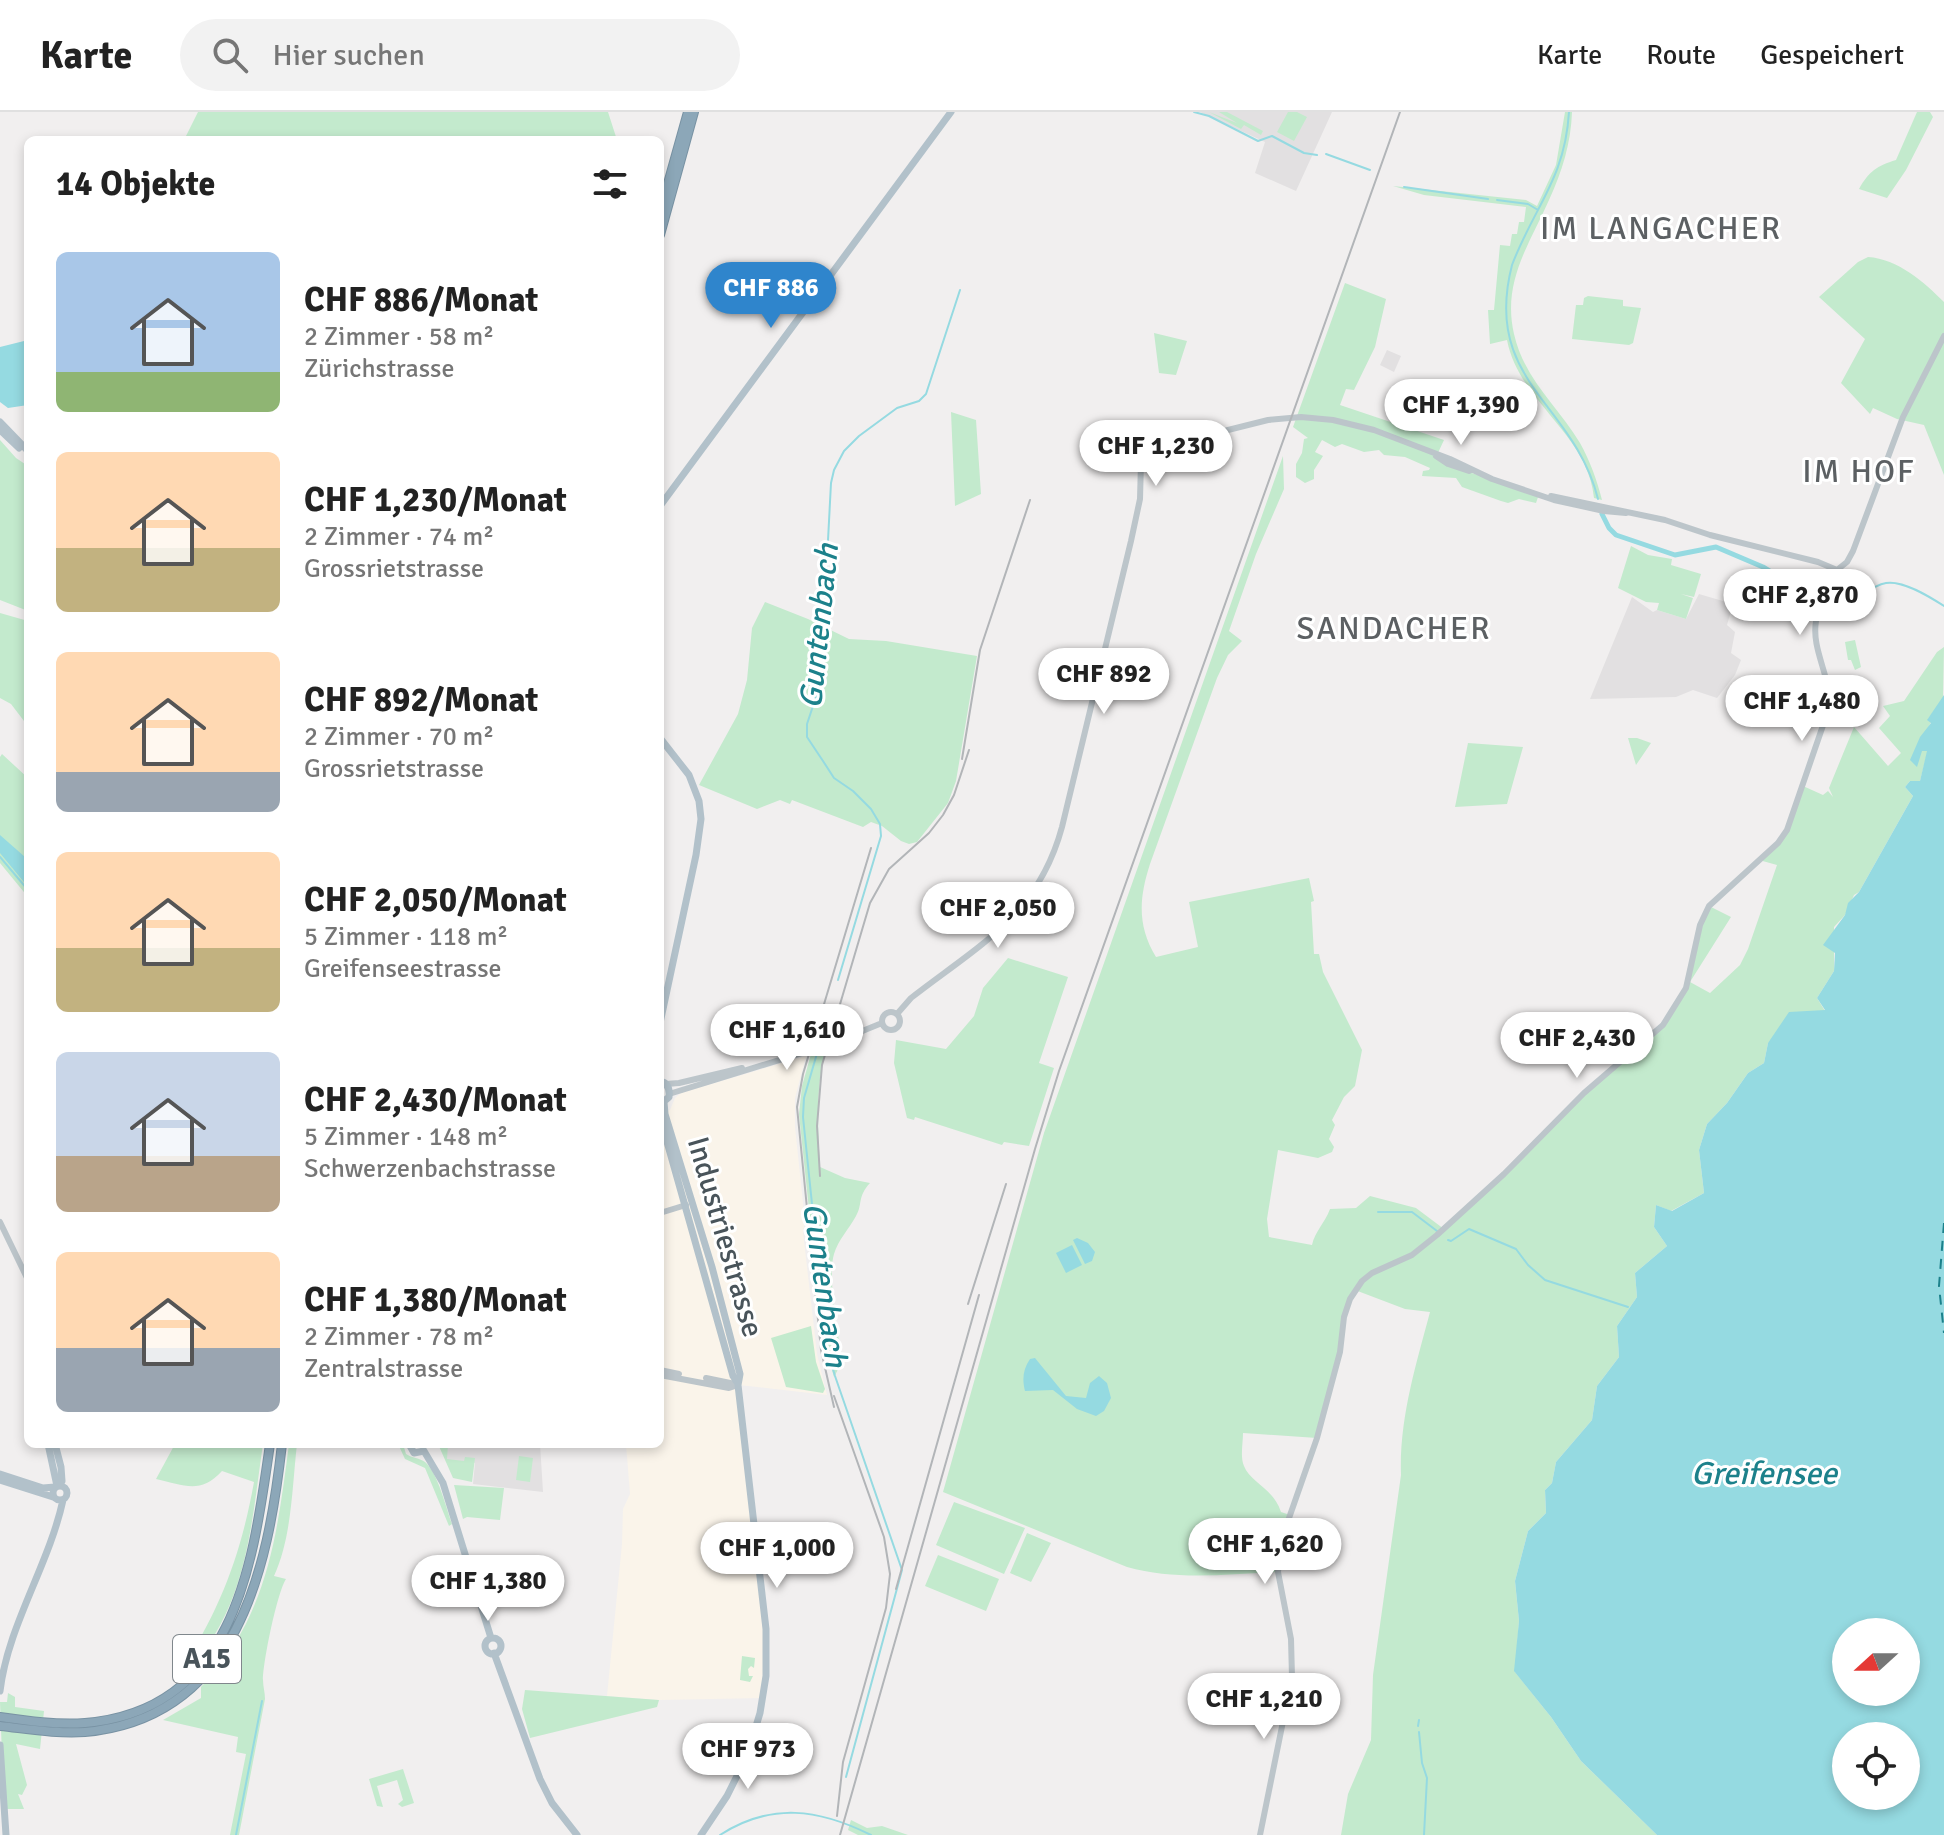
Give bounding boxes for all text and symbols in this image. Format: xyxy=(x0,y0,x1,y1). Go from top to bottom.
search box xyxy=(180,19,740,91)
text: Karte xyxy=(40,32,132,79)
icon: search xyxy=(208,33,252,77)
text: Hier suchen xyxy=(272,37,425,74)
text: Karte xyxy=(1537,38,1602,72)
text: Route xyxy=(1646,38,1716,72)
text: Gespeichert xyxy=(1760,38,1904,72)
icon: filters xyxy=(588,162,632,206)
text: 14 Objekte xyxy=(56,163,215,205)
district label: IM LANGACHER xyxy=(1540,209,1782,248)
pin: CHF 886 xyxy=(697,262,845,330)
text: CHF 886 xyxy=(723,272,819,304)
text: CHF 886/Monat xyxy=(304,279,538,321)
icon: home xyxy=(120,284,216,380)
text: 2 Zimmer · 58 m² xyxy=(304,321,494,353)
text: Zürichstrasse xyxy=(304,353,454,385)
pin: CHF 1,390 xyxy=(1369,379,1553,447)
text: CHF 1,390 xyxy=(1402,389,1520,421)
pin: CHF 1,230 xyxy=(1064,420,1248,488)
text: CHF 1,230 xyxy=(1097,430,1215,462)
district label: IM HOF xyxy=(1802,452,1916,491)
text: CHF 1,230/Monat xyxy=(304,479,567,521)
icon: home xyxy=(120,484,216,580)
text: 2 Zimmer · 74 m² xyxy=(304,521,494,553)
water label: Guntenbach xyxy=(791,540,847,710)
text: Grossrietstrasse xyxy=(304,553,484,585)
pin: CHF 2,870 xyxy=(1708,569,1892,637)
text: CHF 2,870 xyxy=(1741,579,1859,611)
district label: SANDACHER xyxy=(1297,609,1491,648)
pin: CHF 892 xyxy=(1030,648,1178,716)
text: CHF 892 xyxy=(1056,658,1152,690)
pin: CHF 1,480 xyxy=(1710,675,1894,743)
text: CHF 892/Monat xyxy=(304,679,538,721)
icon: home xyxy=(120,684,216,780)
text: CHF 1,480 xyxy=(1743,685,1861,717)
text: 2 Zimmer · 70 m² xyxy=(304,721,494,753)
text: Grossrietstrasse xyxy=(304,753,484,785)
text: CHF 2,050/Monat xyxy=(304,879,567,921)
pin: CHF 2,050 xyxy=(906,882,1090,950)
icon: home xyxy=(120,884,216,980)
text: CHF 2,050 xyxy=(939,892,1057,924)
text: 5 Zimmer · 118 m² xyxy=(304,921,508,953)
text: Greifenseestrasse xyxy=(304,953,502,985)
pin: CHF 1,610 xyxy=(695,1004,879,1072)
pin: CHF 2,430 xyxy=(1485,1012,1669,1080)
text: CHF 1,610 xyxy=(728,1014,846,1046)
text: CHF 2,430 xyxy=(1518,1022,1636,1054)
text: CHF 2,430/Monat xyxy=(304,1079,567,1121)
icon: home xyxy=(120,1084,216,1180)
text: 5 Zimmer · 148 m² xyxy=(304,1121,508,1153)
street label: Industriestrasse xyxy=(679,1133,771,1341)
text: Schwerzenbachstrasse xyxy=(304,1153,556,1185)
water label: Guntenbach xyxy=(794,1200,856,1371)
text: CHF 1,380/Monat xyxy=(304,1279,567,1321)
icon: home xyxy=(120,1284,216,1380)
text: 2 Zimmer · 78 m² xyxy=(304,1321,494,1353)
text: Zentralstrasse xyxy=(304,1353,463,1385)
water label: Greifensee xyxy=(1691,1454,1839,1493)
pin: CHF 1,620 xyxy=(1173,1518,1357,1586)
pin: CHF 1,000 xyxy=(685,1522,869,1590)
text: CHF 1,620 xyxy=(1206,1528,1324,1560)
text: CHF 1,000 xyxy=(718,1532,836,1564)
pin: CHF 1,380 xyxy=(396,1555,580,1623)
text: CHF 1,380 xyxy=(429,1565,547,1597)
north arrow xyxy=(1832,1618,1920,1706)
map controls xyxy=(1832,1618,1920,1810)
road number: A15 xyxy=(173,1635,241,1683)
pin: CHF 1,210 xyxy=(1172,1673,1356,1741)
text: CHF 1,210 xyxy=(1205,1683,1323,1715)
button: locate xyxy=(1832,1722,1920,1810)
pin: CHF 973 xyxy=(674,1723,822,1791)
text: CHF 973 xyxy=(700,1733,796,1765)

